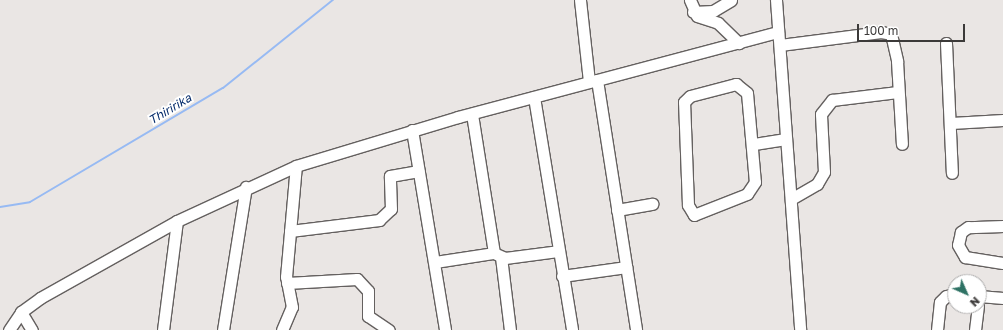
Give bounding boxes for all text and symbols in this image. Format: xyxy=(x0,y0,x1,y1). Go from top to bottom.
scale bar xyxy=(859,16,967,42)
text: 100 m xyxy=(864,23,898,38)
water label: Thiririka xyxy=(146,91,194,127)
north arrow xyxy=(947,274,987,314)
text: N xyxy=(968,295,983,310)

